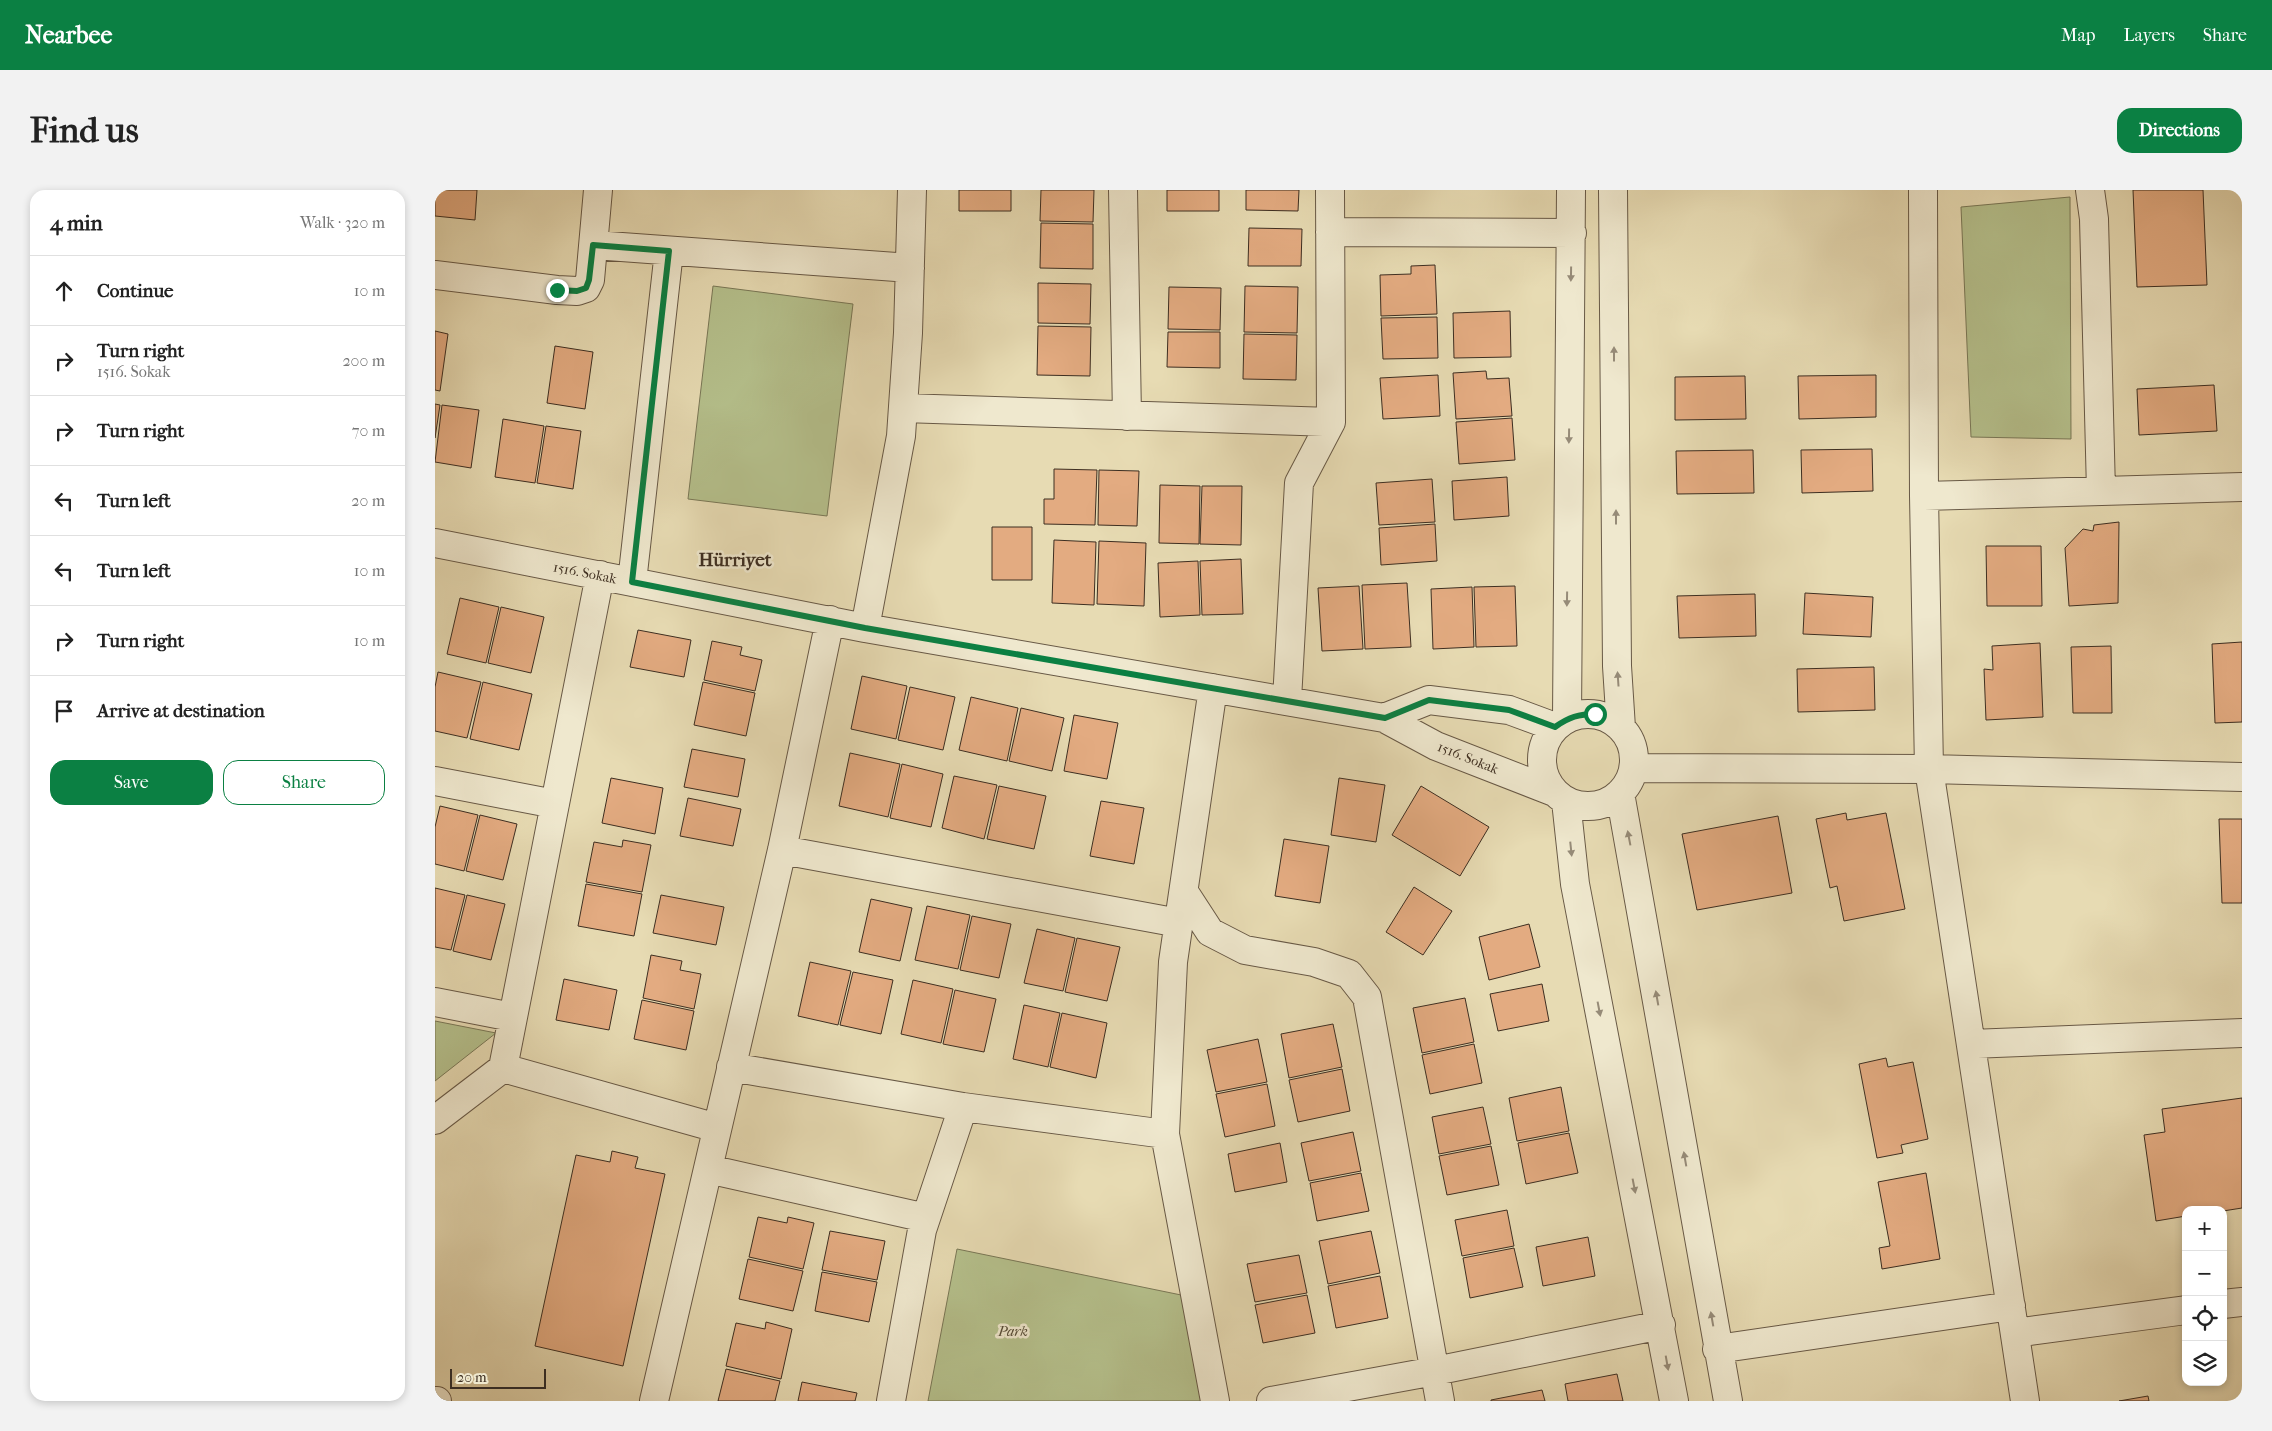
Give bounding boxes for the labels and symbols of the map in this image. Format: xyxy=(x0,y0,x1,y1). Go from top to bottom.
one-way arrow xyxy=(1567,266,1575,282)
route end xyxy=(546,279,569,302)
one-way arrow xyxy=(1610,346,1618,362)
one-way arrow xyxy=(1565,428,1573,444)
one-way arrow xyxy=(1611,508,1619,524)
district label: Hürriyet xyxy=(699,549,772,571)
street label: 1516. Sokak xyxy=(552,559,619,588)
one-way arrow xyxy=(1563,591,1571,607)
one-way arrow xyxy=(1613,671,1621,687)
route start xyxy=(1584,703,1607,726)
street label: 1516. Sokak xyxy=(1435,738,1502,778)
one-way arrow xyxy=(1625,831,1633,846)
one-way arrow xyxy=(1567,842,1575,858)
one-way arrow xyxy=(1653,990,1661,1006)
one-way arrow xyxy=(1596,1002,1604,1018)
one-way arrow xyxy=(1680,1150,1688,1166)
one-way arrow xyxy=(1630,1178,1638,1193)
one-way arrow xyxy=(1708,1310,1716,1326)
park label: Park xyxy=(997,1323,1028,1340)
one-way arrow xyxy=(1664,1355,1672,1371)
scale bar xyxy=(450,1366,546,1389)

